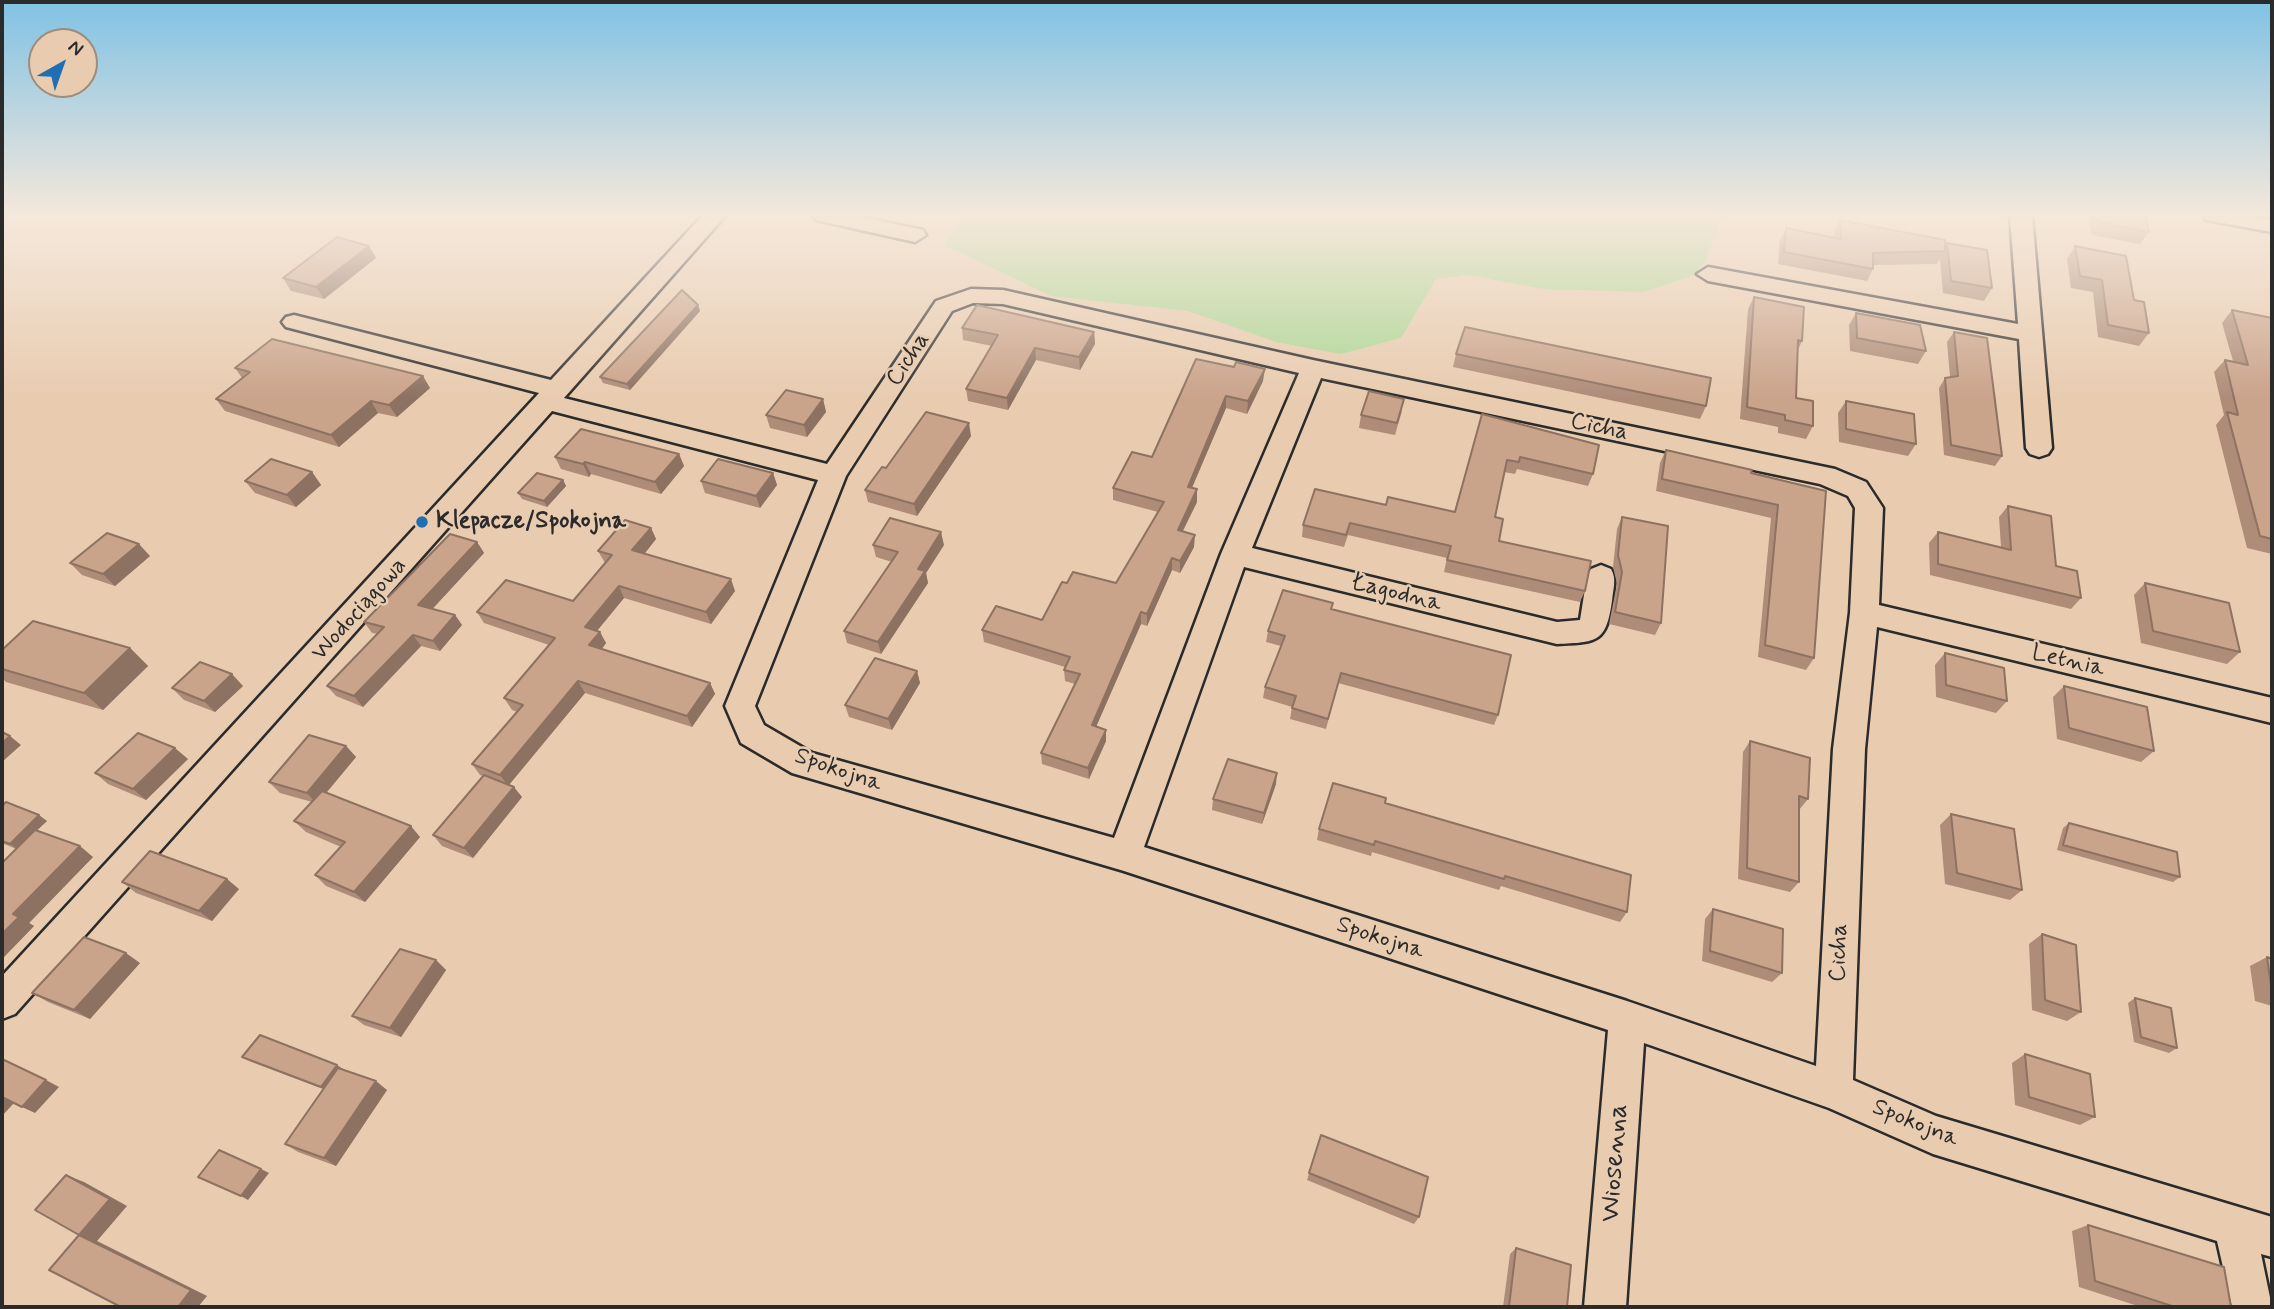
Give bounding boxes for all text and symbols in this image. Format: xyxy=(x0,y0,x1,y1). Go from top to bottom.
north arrow xyxy=(28,28,98,98)
text: N xyxy=(63,34,88,62)
street label: Cicha xyxy=(881,328,937,392)
street label: Cicha xyxy=(1567,408,1631,448)
place label: Klepacze/Spokojna xyxy=(436,508,626,536)
marker: Klepacze/Spokojna xyxy=(414,514,430,530)
street label: Wodociągowa xyxy=(306,553,414,667)
street label: Łagodna xyxy=(1347,569,1445,619)
street label: Letnia xyxy=(2029,640,2107,684)
street label: Spokojna xyxy=(791,743,885,799)
street label: Spokojna xyxy=(1333,911,1427,967)
street label: Cicha xyxy=(1825,923,1855,983)
street label: Spokojna xyxy=(1868,1094,1962,1154)
street label: Wiosenna xyxy=(1595,1103,1637,1223)

